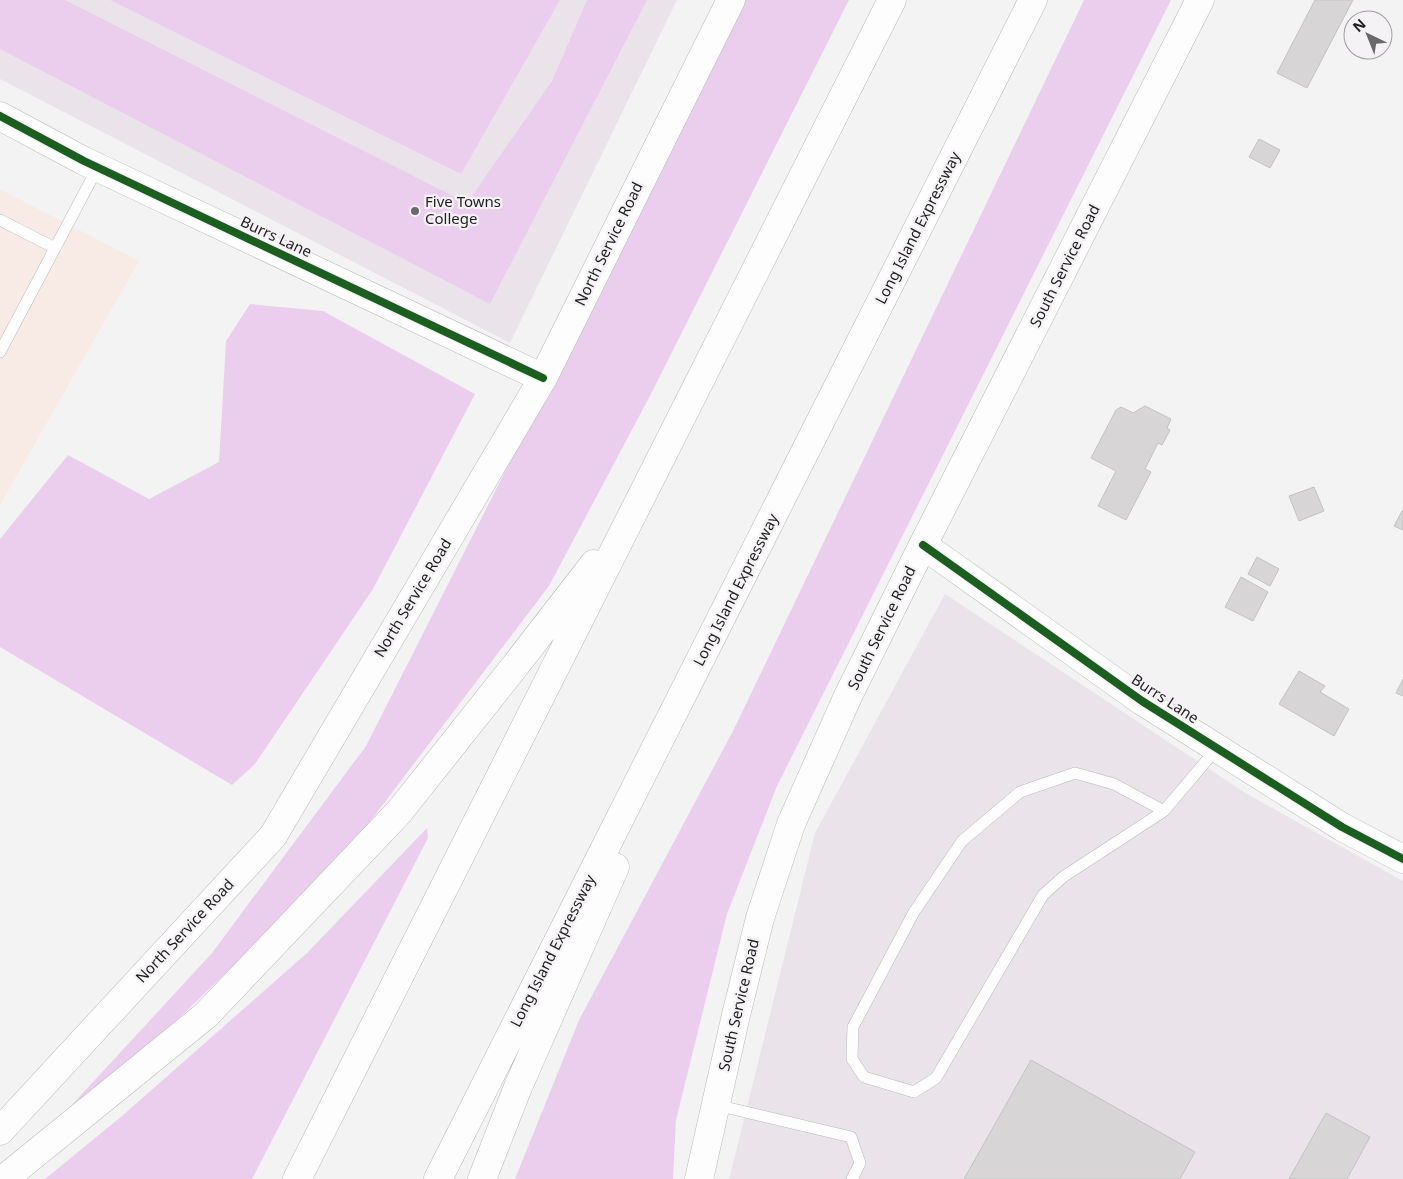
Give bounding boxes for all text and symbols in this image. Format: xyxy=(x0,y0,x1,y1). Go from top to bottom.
north arrow xyxy=(1343,10,1393,60)
text: N xyxy=(1348,14,1369,36)
street label: Long Island Expressway xyxy=(870,148,964,307)
street label: North Service Road xyxy=(569,178,647,309)
place label: Five Towns College xyxy=(425,191,501,228)
street label: South Service Road xyxy=(1025,201,1104,330)
marker: Five Towns College xyxy=(409,205,421,217)
street label: Burrs Lane xyxy=(238,211,315,261)
street label: Long Island Expressway xyxy=(688,510,782,669)
street label: North Service Road xyxy=(369,534,456,661)
street label: South Service Road xyxy=(842,562,920,693)
street label: Burrs Lane xyxy=(1128,669,1203,727)
street label: Long Island Expressway xyxy=(505,871,599,1030)
street label: North Service Road xyxy=(131,874,238,987)
street label: South Service Road xyxy=(713,937,763,1073)

